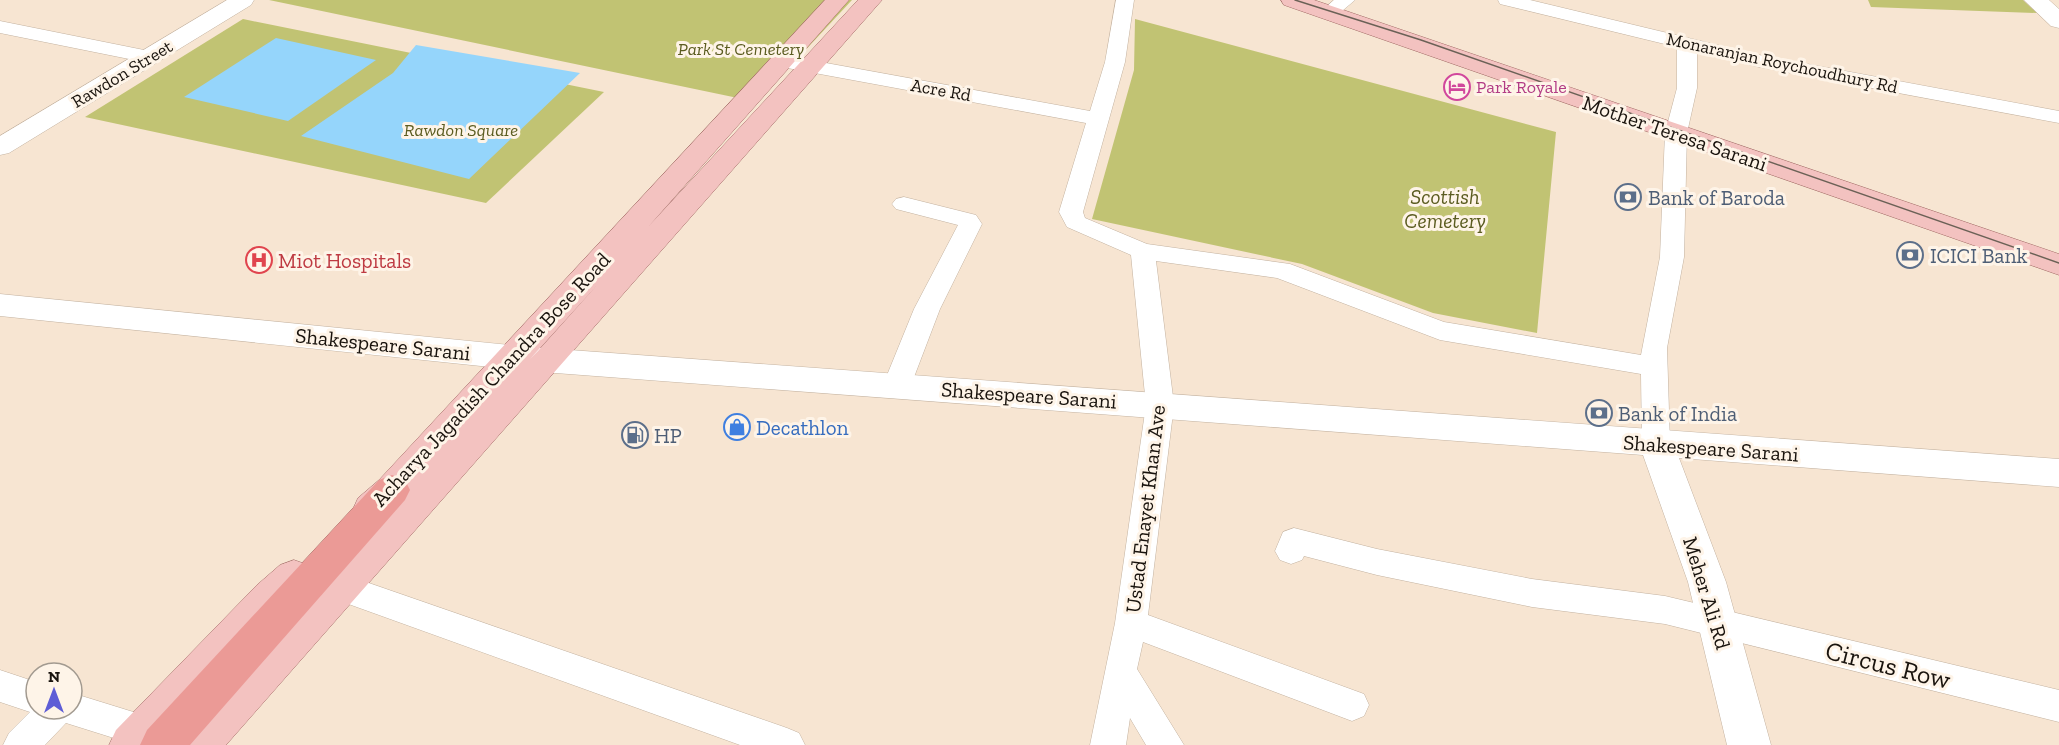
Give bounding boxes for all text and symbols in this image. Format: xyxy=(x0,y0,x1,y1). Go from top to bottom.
street label: Monaranjan Roychoudhury Rd xyxy=(1664,28,1900,98)
street label: Rawdon Street xyxy=(67,35,177,113)
park label: Park St Cemetery xyxy=(678,38,804,60)
hotel icon: Park Royale xyxy=(1442,72,1472,102)
street label: Acre Rd xyxy=(909,74,973,106)
place label: Park Royale xyxy=(1476,76,1567,98)
street label: Mother Teresa Sarani xyxy=(1579,90,1771,176)
park label: Rawdon Square xyxy=(404,119,518,141)
bank icon: Bank of Baroda xyxy=(1613,182,1643,212)
park label: Scottish Cemetery xyxy=(1404,184,1486,233)
place label: Bank of Baroda xyxy=(1648,185,1785,210)
bank icon: ICICI Bank xyxy=(1895,240,1925,270)
place label: ICICI Bank xyxy=(1930,243,2028,268)
hospital icon: Miot Hospitals xyxy=(244,245,274,275)
street label: Acharya Jagadish Chandra Bose Road xyxy=(367,247,616,511)
place label: Miot Hospitals xyxy=(278,248,411,273)
street label: Shakespeare Sarani xyxy=(294,322,472,366)
street label: Shakespeare Sarani xyxy=(940,376,1118,414)
bank icon: Bank of India xyxy=(1584,398,1614,428)
place label: Bank of India xyxy=(1618,401,1737,426)
street label: Ustad Enayet Khan Ave xyxy=(1120,403,1170,614)
shop icon: Decathlon xyxy=(722,412,752,442)
place label: Decathlon xyxy=(756,415,848,440)
fuel station icon: HP xyxy=(620,420,650,450)
place label: HP xyxy=(654,423,682,448)
street label: Shakespeare Sarani xyxy=(1622,429,1800,467)
street label: Meher Ali Rd xyxy=(1678,534,1736,653)
street label: Circus Row xyxy=(1822,634,1954,696)
north arrow xyxy=(24,661,84,721)
text: N xyxy=(48,667,60,686)

